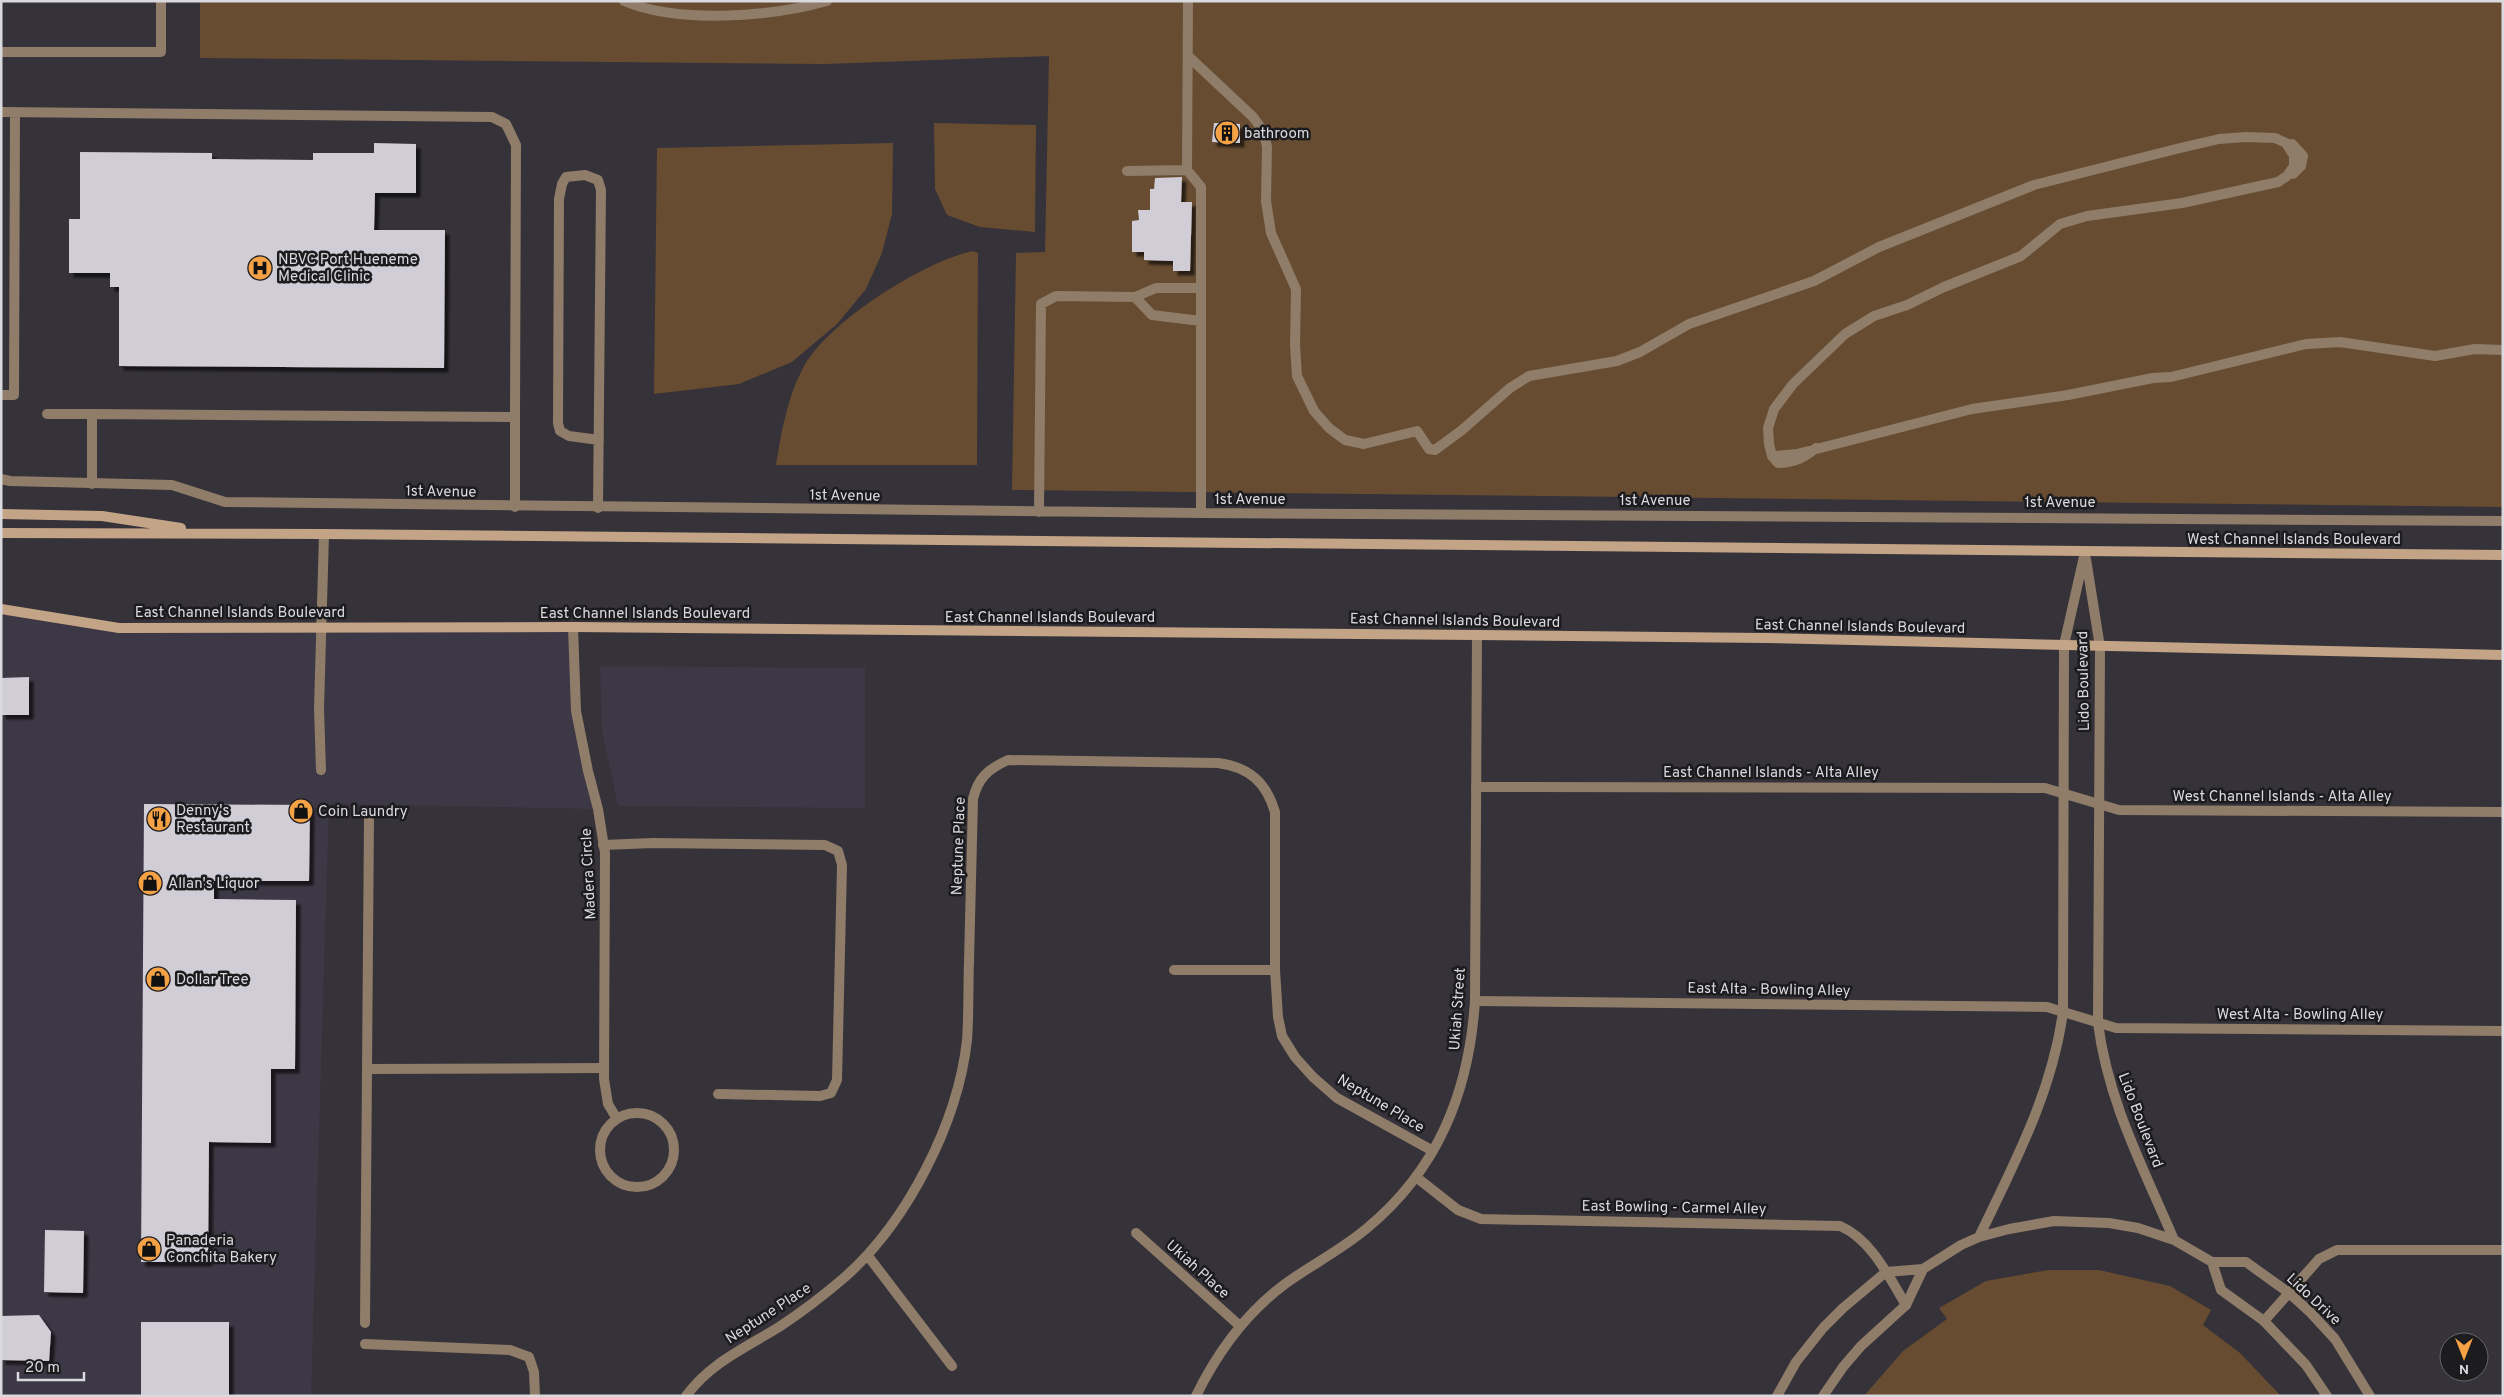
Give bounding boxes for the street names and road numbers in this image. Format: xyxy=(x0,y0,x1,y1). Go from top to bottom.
street label: 1st Avenue xyxy=(405,482,477,503)
street label: 1st Avenue xyxy=(809,486,881,507)
street label: 1st Avenue xyxy=(1215,491,1285,510)
street label: 1st Avenue xyxy=(1620,492,1690,511)
street label: 1st Avenue xyxy=(2025,494,2095,513)
street label: West Channel Islands Boulevard xyxy=(2187,531,2401,550)
street label: East Channel Islands Boulevard xyxy=(135,604,345,623)
street label: East Channel Islands Boulevard xyxy=(540,605,750,624)
street label: East Channel Islands Boulevard xyxy=(945,609,1155,628)
street label: East Channel Islands Boulevard xyxy=(1350,610,1560,633)
street label: East Channel Islands Boulevard xyxy=(1755,616,1965,639)
street label: Lido Boulevard xyxy=(2074,631,2095,731)
street label: East Channel Islands - Alta Alley xyxy=(1663,764,1879,783)
street label: West Channel Islands - Alta Alley xyxy=(2172,788,2392,807)
street label: Neptune Place xyxy=(948,797,971,896)
street label: Madera Circle xyxy=(578,828,601,920)
street label: Ukiah Street xyxy=(1446,967,1471,1051)
street label: East Alta - Bowling Alley xyxy=(1687,980,1851,1001)
street label: West Alta - Bowling Alley xyxy=(2217,1006,2383,1025)
street label: Lido Boulevard xyxy=(2113,1070,2166,1171)
street label: Neptune Place xyxy=(1333,1071,1427,1138)
street label: East Bowling - Carmel Alley xyxy=(1581,1197,1767,1220)
street label: Ukiah Place xyxy=(1161,1237,1233,1304)
street label: Lido Drive xyxy=(2282,1270,2344,1330)
street label: Neptune Place xyxy=(722,1279,815,1349)

